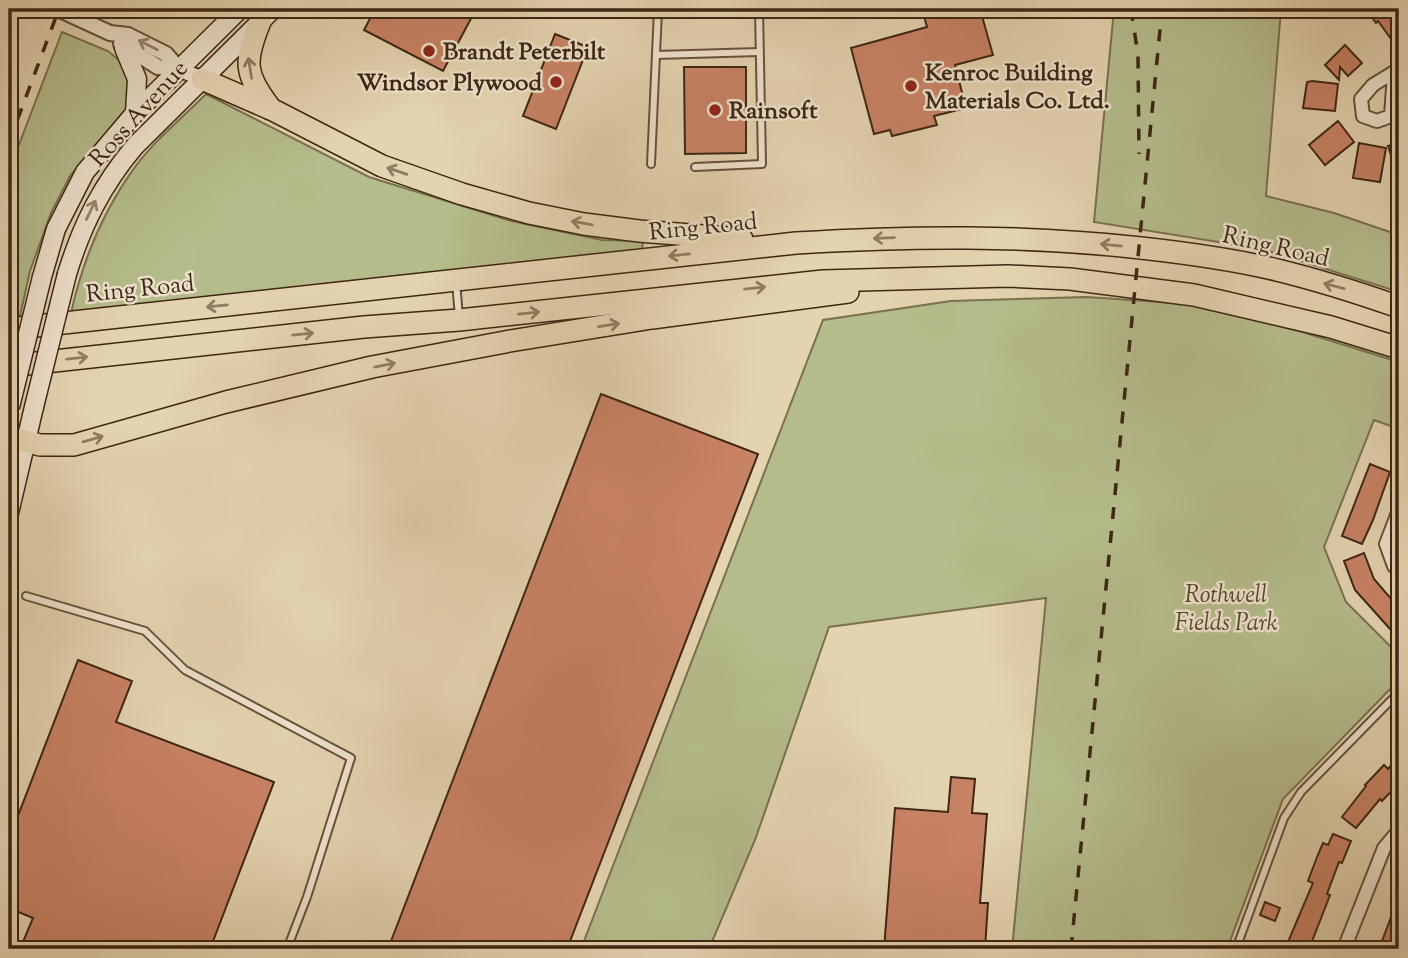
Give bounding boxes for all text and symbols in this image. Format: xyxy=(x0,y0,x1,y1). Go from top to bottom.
place label: Brandt Peterbilt xyxy=(443,36,606,70)
one-way arrow xyxy=(138,37,159,51)
marker: Brandt Peterbilt xyxy=(421,43,437,59)
street label: Ross Avenue xyxy=(82,53,197,175)
one-way arrow xyxy=(243,57,256,80)
place label: Kenroc Building Materials Co. Ltd. xyxy=(925,57,1110,119)
place label: Windsor Plywood xyxy=(357,67,542,101)
marker: Windsor Plywood xyxy=(548,74,564,90)
marker: Kenroc Building Materials Co. Ltd. xyxy=(903,78,919,94)
place label: Rainsoft xyxy=(729,95,818,129)
marker: Rainsoft xyxy=(707,102,723,118)
one-way arrow xyxy=(387,164,409,176)
one-way arrow xyxy=(85,200,99,221)
street label: Ring Road xyxy=(647,205,760,251)
one-way arrow xyxy=(571,216,594,229)
street label: Ring Road xyxy=(1219,219,1333,277)
one-way arrow xyxy=(873,232,896,245)
one-way arrow xyxy=(1100,239,1123,252)
one-way arrow xyxy=(669,249,691,262)
street label: Ring Road xyxy=(84,267,197,313)
one-way arrow xyxy=(1323,279,1346,292)
one-way arrow xyxy=(744,282,766,295)
one-way arrow xyxy=(207,300,229,313)
one-way arrow xyxy=(517,306,540,319)
one-way arrow xyxy=(597,318,620,331)
one-way arrow xyxy=(291,327,314,340)
one-way arrow xyxy=(65,352,87,365)
one-way arrow xyxy=(373,357,396,371)
one-way arrow xyxy=(82,432,104,445)
park label: Rothwell Fields Park xyxy=(1174,579,1278,641)

